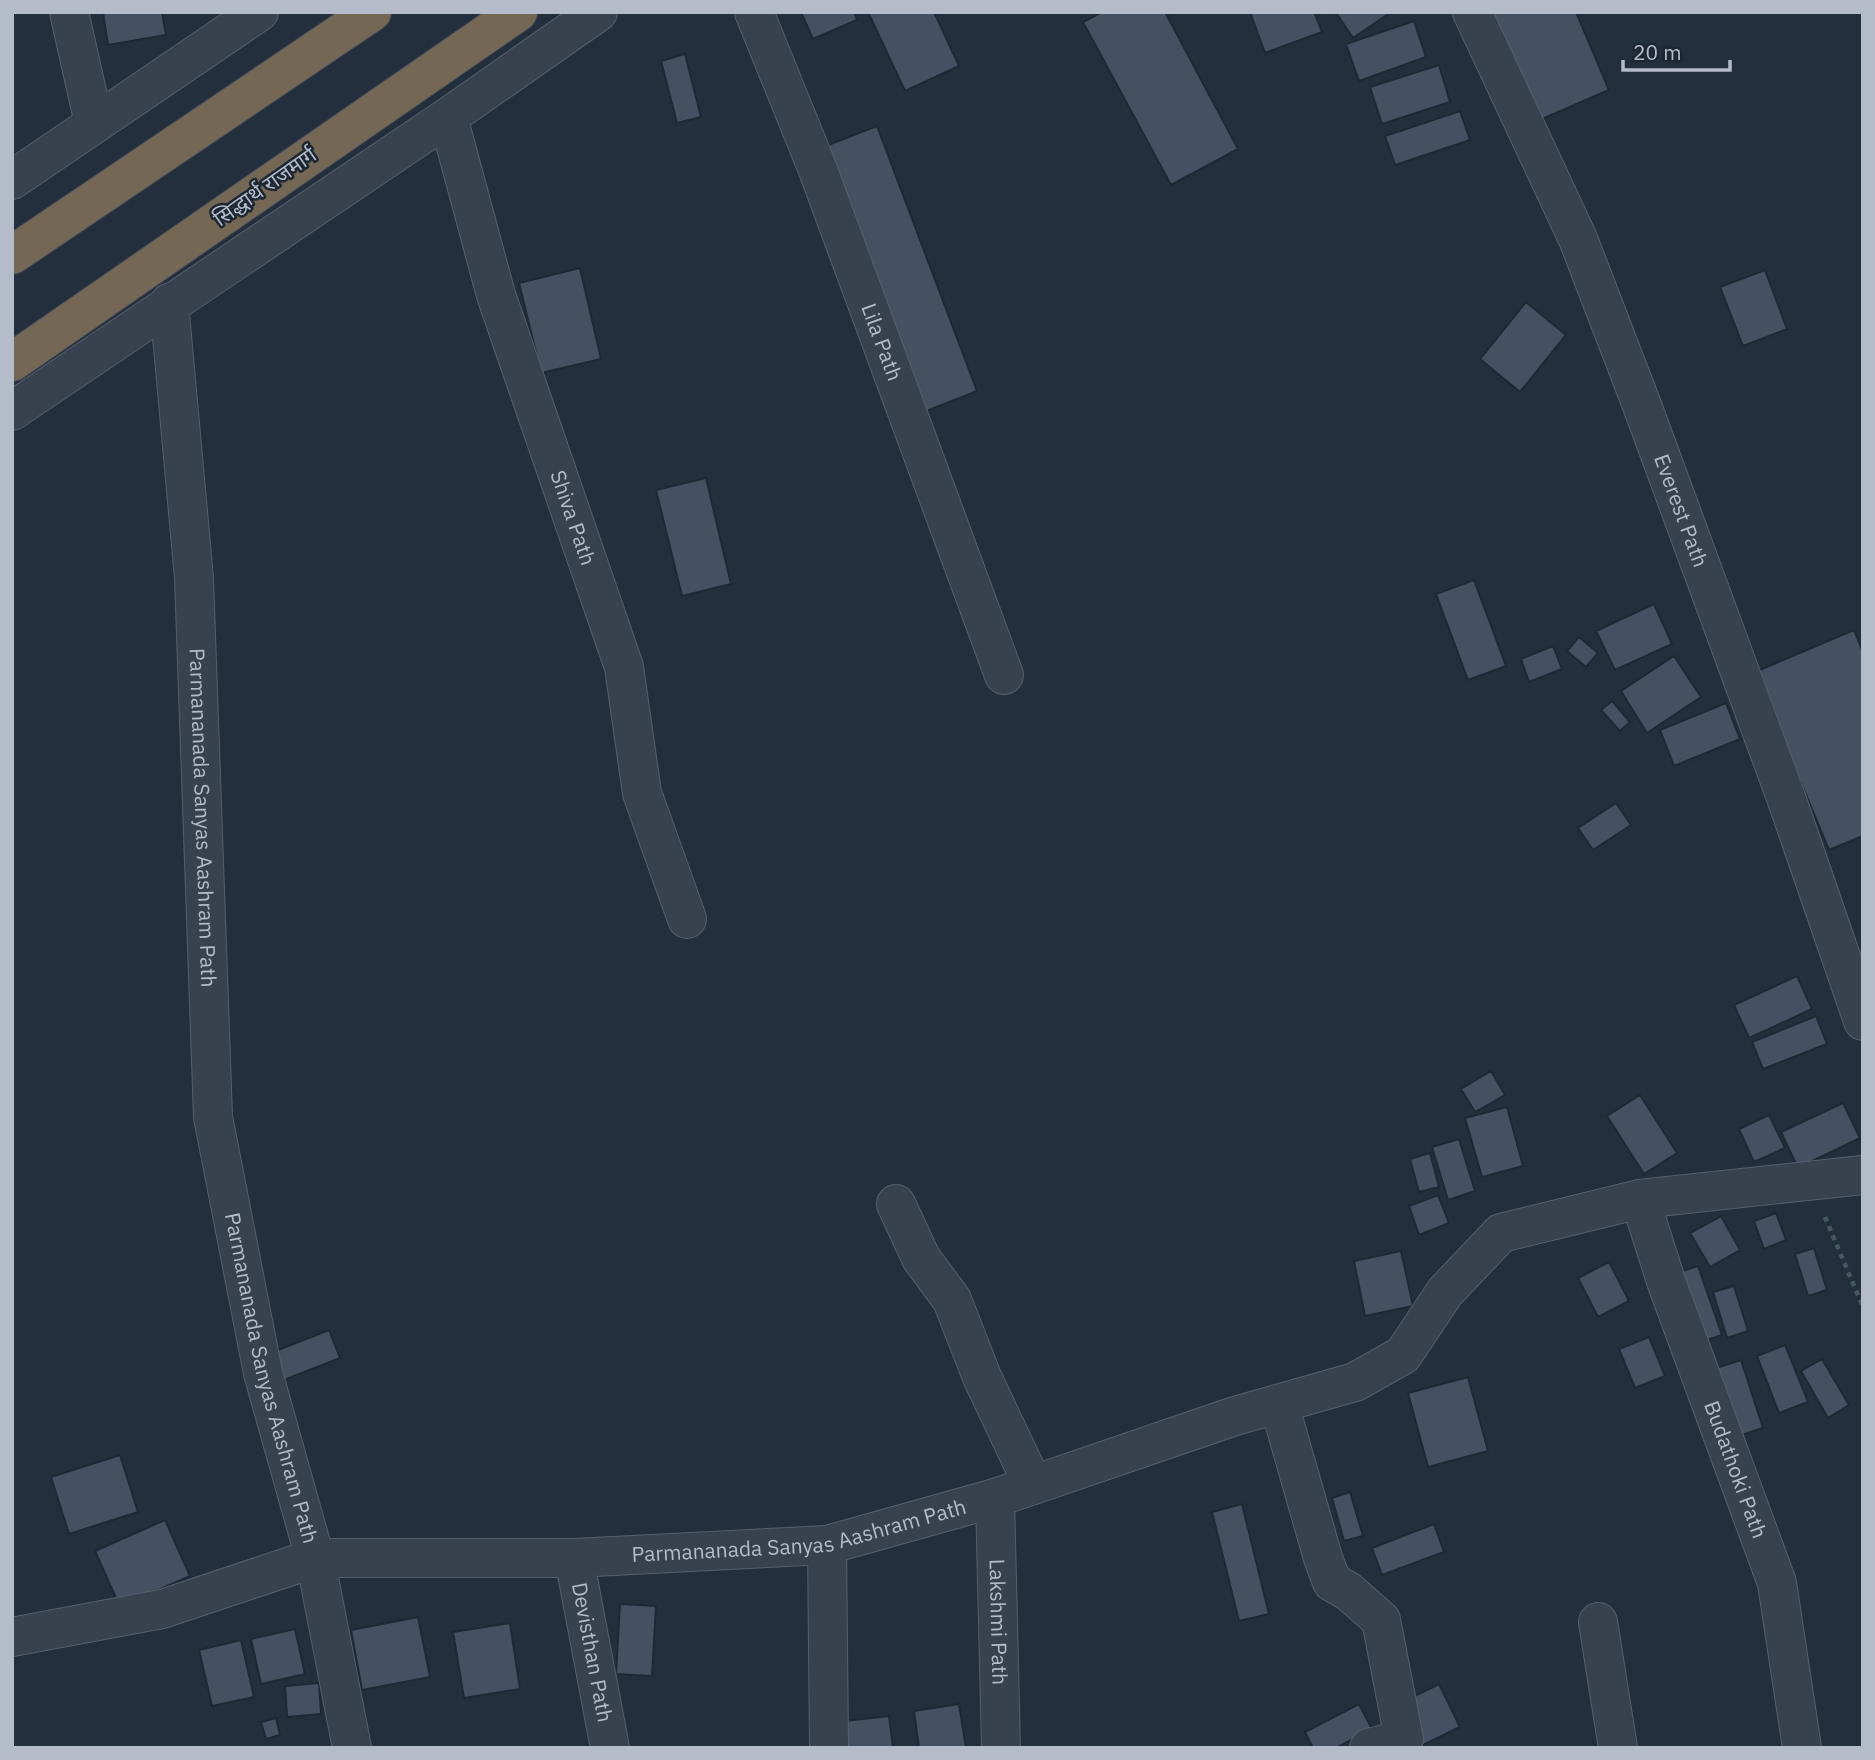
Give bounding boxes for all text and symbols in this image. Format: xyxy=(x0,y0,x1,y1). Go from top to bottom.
scale bar xyxy=(1623,28,1730,72)
text: 20 m xyxy=(1633,38,1682,66)
street label: सिद्धार्थ राजमार्ग xyxy=(207,140,322,232)
street label: Lila Path xyxy=(855,299,909,385)
street label: Everest Path xyxy=(1648,450,1715,571)
street label: Shiva Path xyxy=(544,466,603,569)
street label: Parmananada Sanyas Aashram Path xyxy=(183,647,223,988)
street label: Parmananada Sanyas Aashram Path xyxy=(219,1210,325,1546)
street label: Budathoki Path xyxy=(1698,1397,1774,1542)
street label: Parmananada Sanyas Aashram Path xyxy=(631,1492,969,1568)
street label: Lakshmi Path xyxy=(983,1558,1014,1685)
street label: Devisthan Path xyxy=(566,1580,620,1724)

